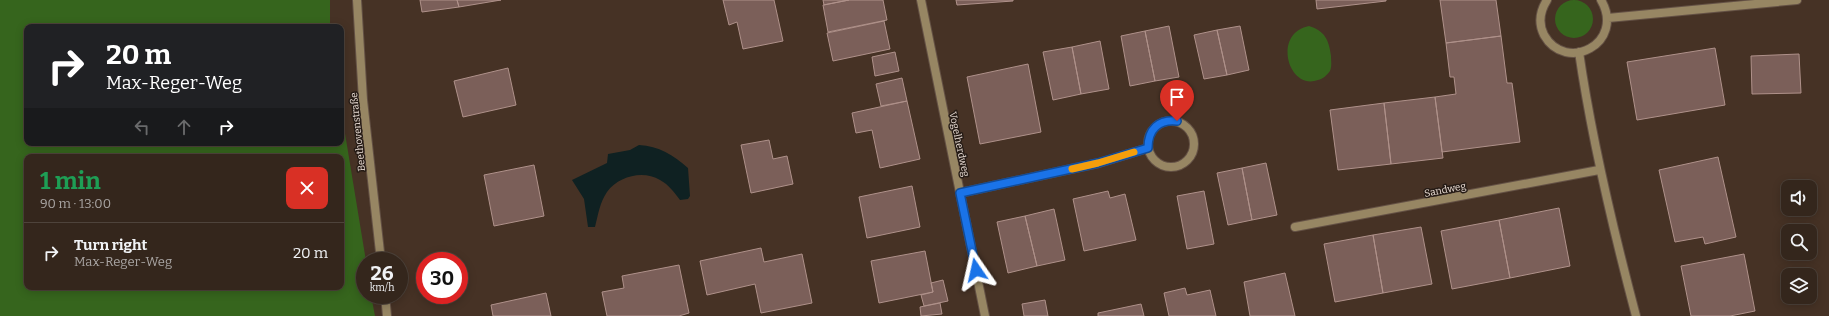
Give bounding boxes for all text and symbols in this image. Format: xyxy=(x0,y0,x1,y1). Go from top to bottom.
text: 20 m xyxy=(106,38,171,71)
icon: right xyxy=(40,40,92,92)
text: Max-Reger-Weg xyxy=(106,72,242,94)
pin xyxy=(1160,80,1194,121)
icon: arrive xyxy=(1166,86,1188,108)
street label: Beethovenstraße xyxy=(348,92,368,172)
street label: Vogelherdweg xyxy=(946,111,972,178)
icon: left xyxy=(131,116,153,138)
icon: ahead xyxy=(173,116,195,138)
icon: right xyxy=(215,116,237,138)
text: 1 min xyxy=(40,167,101,195)
button: close xyxy=(286,167,328,209)
street label: Sandweg xyxy=(1423,180,1467,200)
map controls xyxy=(1781,180,1817,304)
button: sound xyxy=(1781,180,1817,216)
text: 90 m · 13:00 xyxy=(40,196,111,211)
button: search xyxy=(1781,224,1817,260)
text: Turn right xyxy=(74,236,147,254)
icon: right xyxy=(40,242,62,264)
text: 20 m xyxy=(293,244,328,262)
position arrow xyxy=(955,249,997,291)
speed limit sign: 30 xyxy=(416,252,468,304)
text: Max-Reger-Weg xyxy=(74,254,172,269)
text: 26 xyxy=(370,261,394,285)
button: layers xyxy=(1781,268,1817,304)
text: km/h xyxy=(370,282,394,294)

